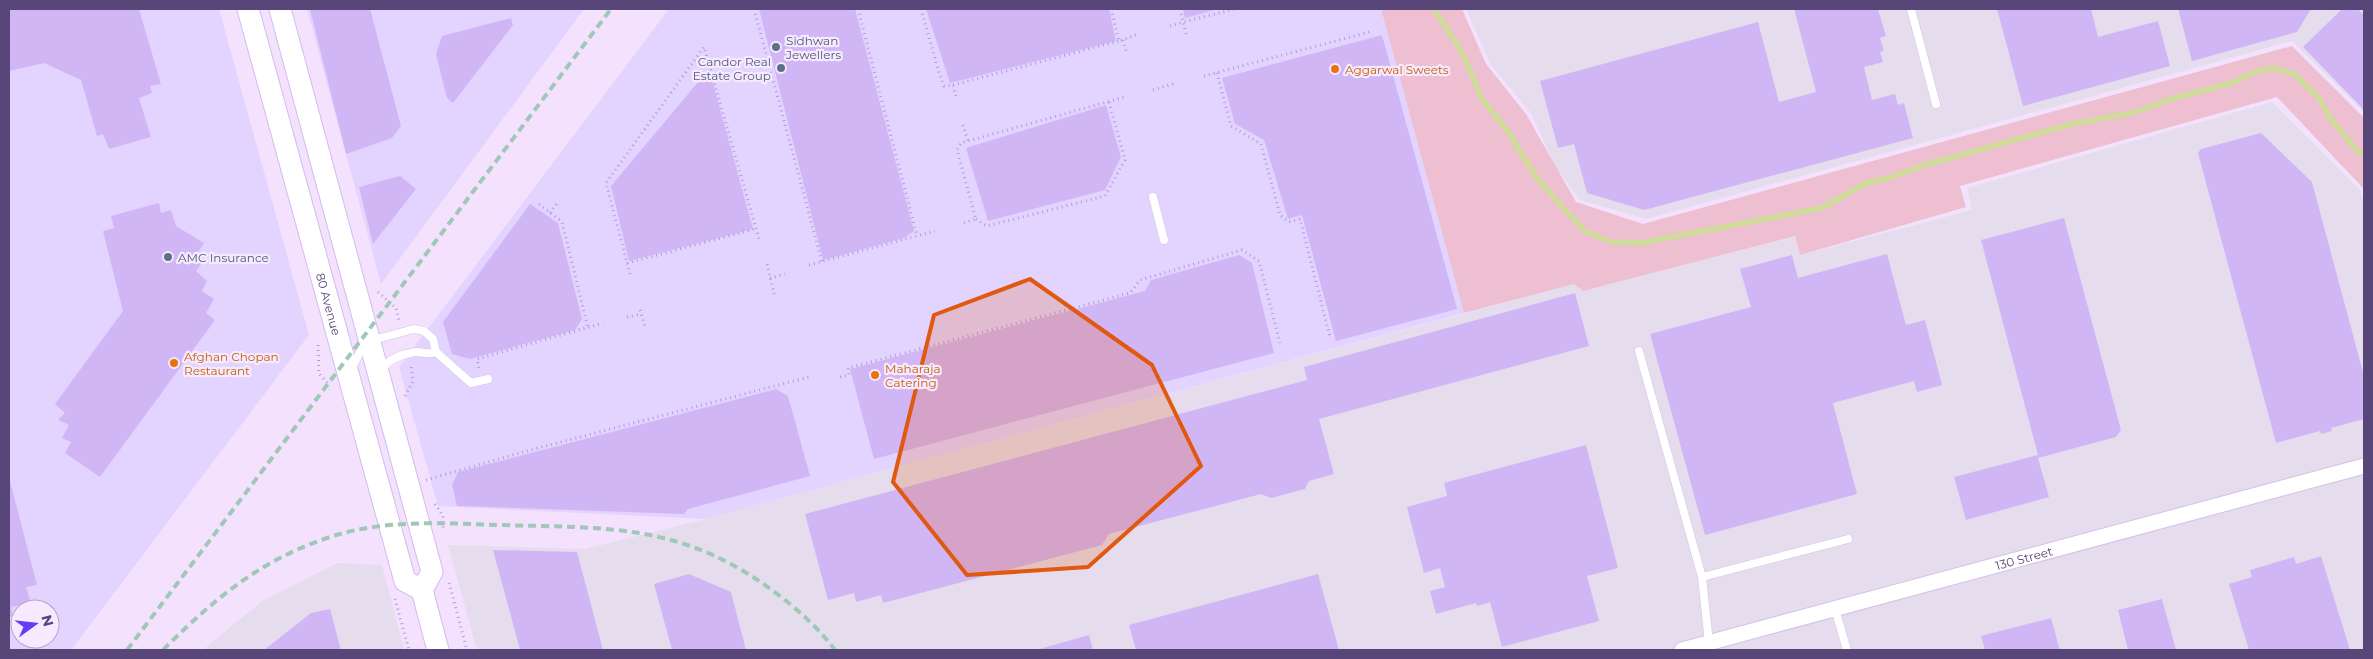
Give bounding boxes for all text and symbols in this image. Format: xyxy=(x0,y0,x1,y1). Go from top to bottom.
place label: Sidhwan Jewellers xyxy=(785,33,841,62)
marker: Sidhwan Jewellers xyxy=(770,41,782,53)
place label: Candor Real Estate Group xyxy=(693,54,771,83)
marker: Candor Real Estate Group xyxy=(775,62,787,74)
place label: Aggarwal Sweets xyxy=(1345,62,1449,77)
marker: Aggarwal Sweets xyxy=(1329,63,1341,75)
place label: AMC Insurance xyxy=(178,250,269,265)
marker: AMC Insurance xyxy=(162,251,174,263)
street label: 80 Avenue xyxy=(313,271,345,337)
place label: Afghan Chopan Restaurant xyxy=(184,349,279,378)
marker: Afghan Chopan Restaurant xyxy=(168,357,180,369)
place label: Maharaja Catering xyxy=(885,361,941,390)
marker: Maharaja Catering xyxy=(869,369,881,381)
street label: 130 Street xyxy=(1994,543,2054,573)
north arrow xyxy=(10,599,60,649)
text: N xyxy=(37,613,58,628)

